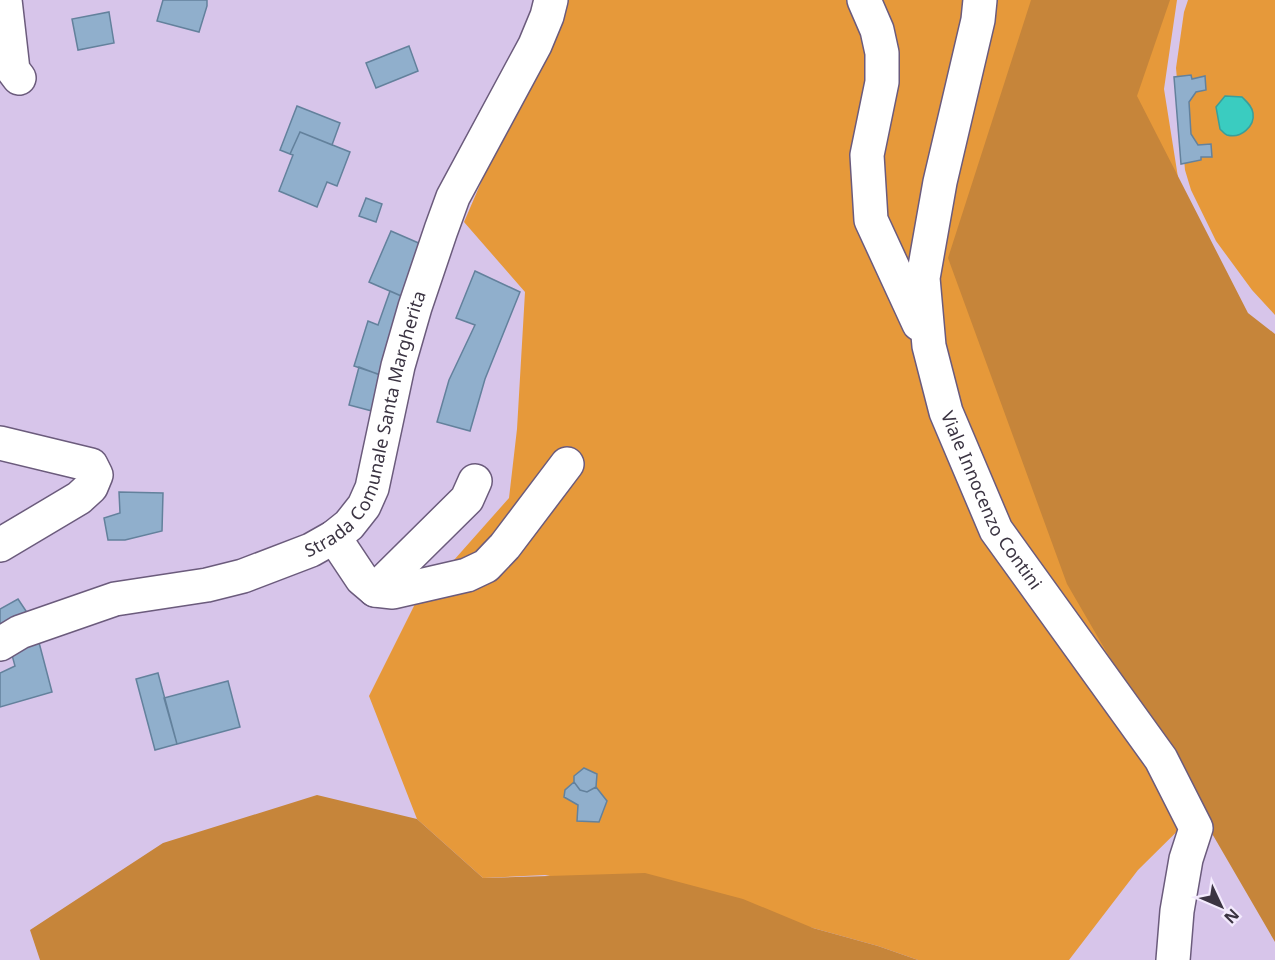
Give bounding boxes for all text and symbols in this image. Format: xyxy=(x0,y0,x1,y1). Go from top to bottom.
street label: Strada Comunale Santa Margherita xyxy=(301,287,431,562)
street label: Viale Innocenzo Contini xyxy=(936,407,1048,594)
north arrow xyxy=(1191,876,1251,936)
text: N xyxy=(1219,904,1244,929)

